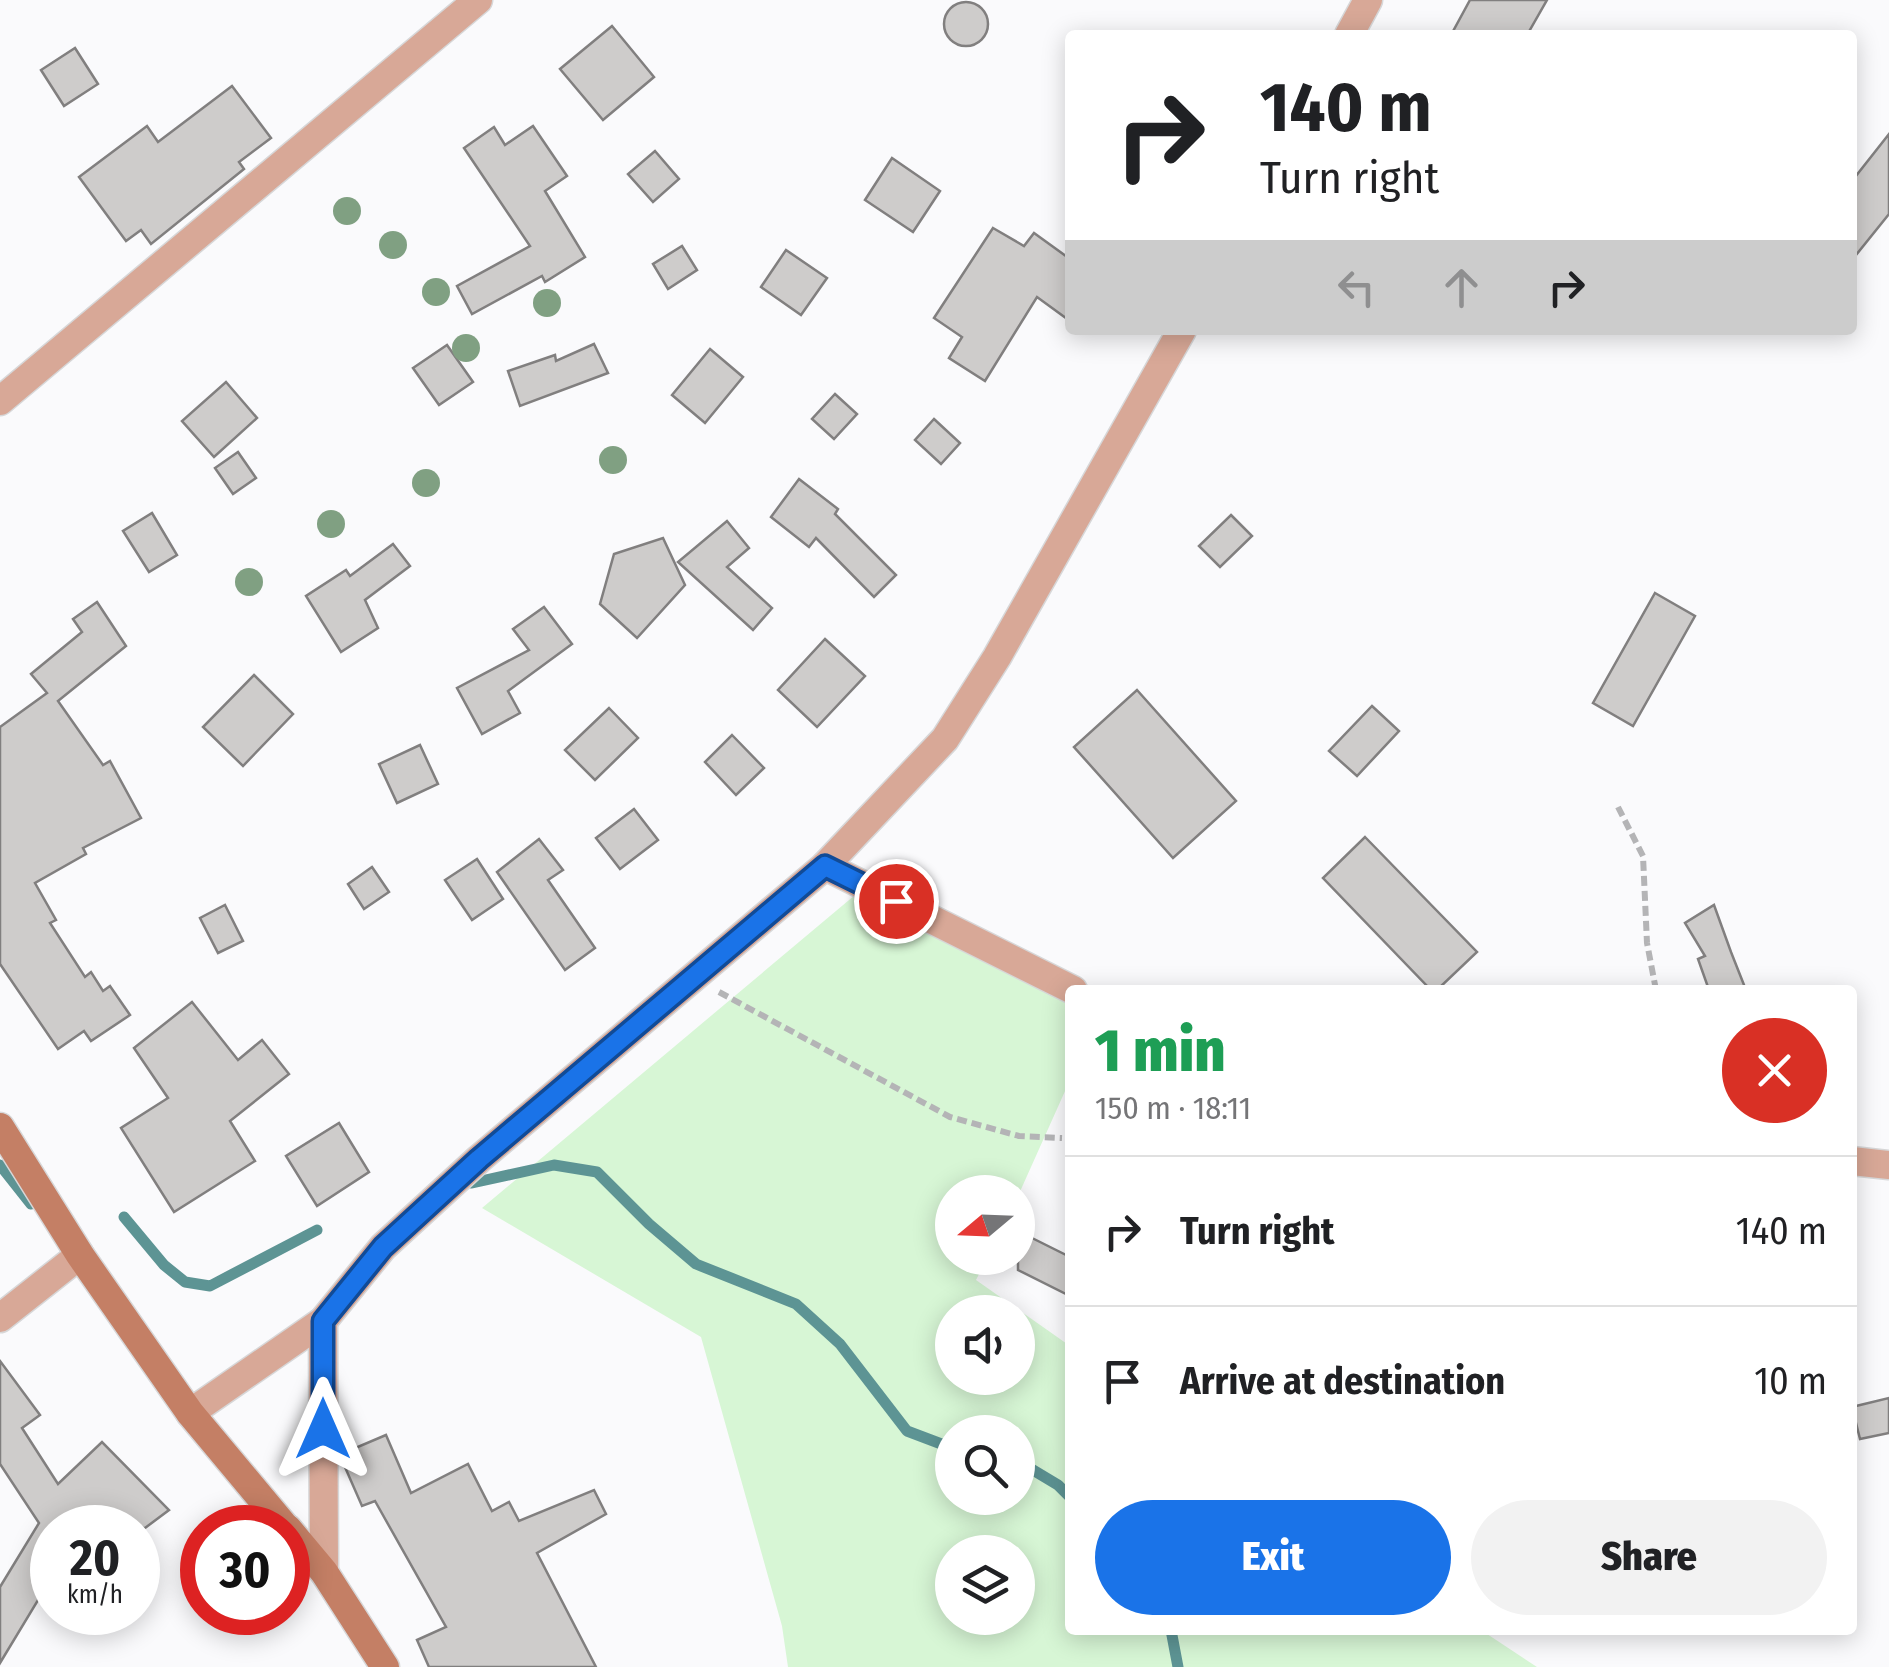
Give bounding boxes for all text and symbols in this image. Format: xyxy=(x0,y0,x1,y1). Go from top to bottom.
text: 140 m xyxy=(1260,66,1432,150)
icon: right xyxy=(1095,70,1225,200)
text: Turn right xyxy=(1260,151,1439,205)
icon: left xyxy=(1329,260,1384,315)
icon: ahead xyxy=(1434,260,1489,315)
icon: right xyxy=(1539,260,1594,315)
pin xyxy=(854,859,939,944)
icon: arrive xyxy=(869,874,924,929)
text: 1 min xyxy=(1095,1015,1226,1087)
button: close xyxy=(1722,1018,1827,1123)
text: 150 m · 18:11 xyxy=(1095,1089,1251,1127)
north arrow xyxy=(935,1175,1035,1275)
map controls xyxy=(935,1175,1035,1635)
icon: right xyxy=(1095,1204,1150,1259)
text: Turn right xyxy=(1180,1208,1334,1254)
text: 140 m xyxy=(1736,1208,1827,1254)
button: sound xyxy=(935,1295,1035,1395)
icon: arrive xyxy=(1095,1354,1150,1409)
text: Arrive at destination xyxy=(1180,1358,1505,1404)
text: 10 m xyxy=(1754,1358,1827,1404)
position arrow xyxy=(271,1377,375,1481)
button: search xyxy=(935,1415,1035,1515)
button: Exit xyxy=(1095,1500,1451,1615)
button: Share xyxy=(1471,1500,1827,1615)
speed limit sign: 30 xyxy=(180,1505,310,1635)
text: 20 xyxy=(70,1528,120,1588)
button: layers xyxy=(935,1535,1035,1635)
text: km/h xyxy=(67,1580,123,1610)

